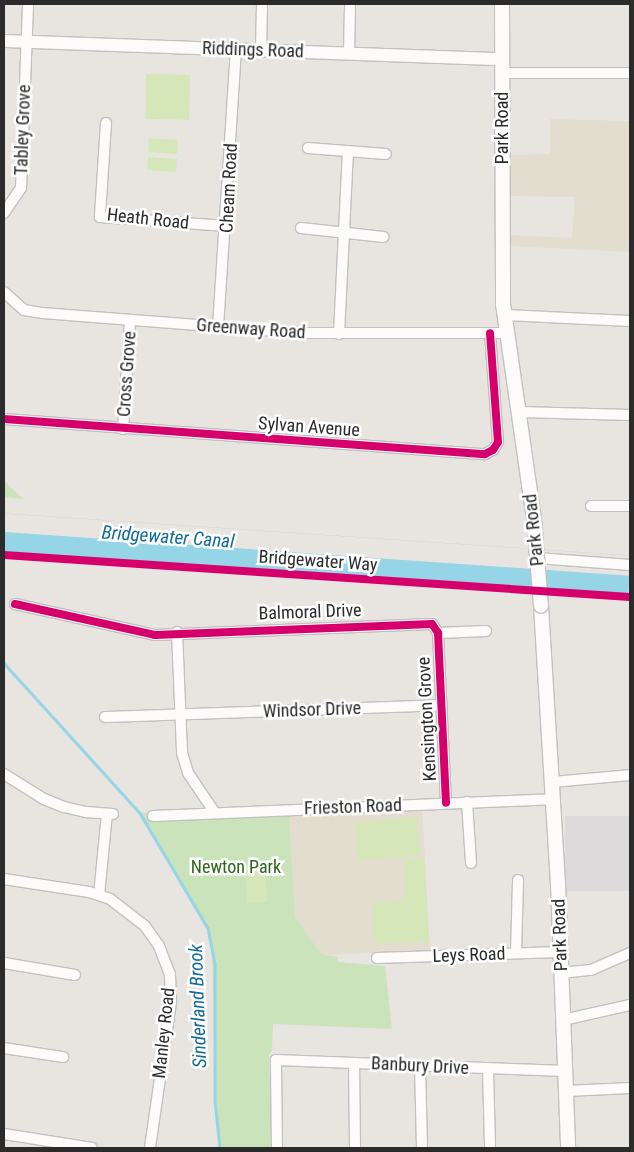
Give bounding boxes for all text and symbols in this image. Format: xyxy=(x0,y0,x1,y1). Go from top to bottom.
street label: Riddings Road xyxy=(202,37,304,63)
street label: Tabley Grove xyxy=(11,84,35,176)
street label: Park Road xyxy=(491,92,513,164)
street label: Cheam Road xyxy=(216,143,242,233)
street label: Heath Road xyxy=(106,204,190,234)
street label: Greenway Road xyxy=(196,314,306,344)
street label: Cross Grove xyxy=(113,330,141,418)
street label: Sylvan Avenue xyxy=(257,413,361,441)
street label: Park Road xyxy=(519,493,549,567)
water label: Bridgewater Canal xyxy=(101,521,235,553)
street label: Bridgewater Way xyxy=(258,546,378,576)
street label: Balmoral Drive xyxy=(258,599,362,625)
street label: Kensington Grove xyxy=(413,656,441,782)
street label: Windsor Drive xyxy=(263,697,361,723)
street label: Frieston Road xyxy=(304,794,402,820)
park label: Newton Park xyxy=(191,856,281,878)
street label: Park Road xyxy=(548,898,572,972)
street label: Leys Road xyxy=(432,943,506,967)
water label: Sinderland Brook xyxy=(184,944,212,1068)
street label: Manley Road xyxy=(148,987,180,1079)
street label: Banbury Drive xyxy=(371,1053,469,1079)

